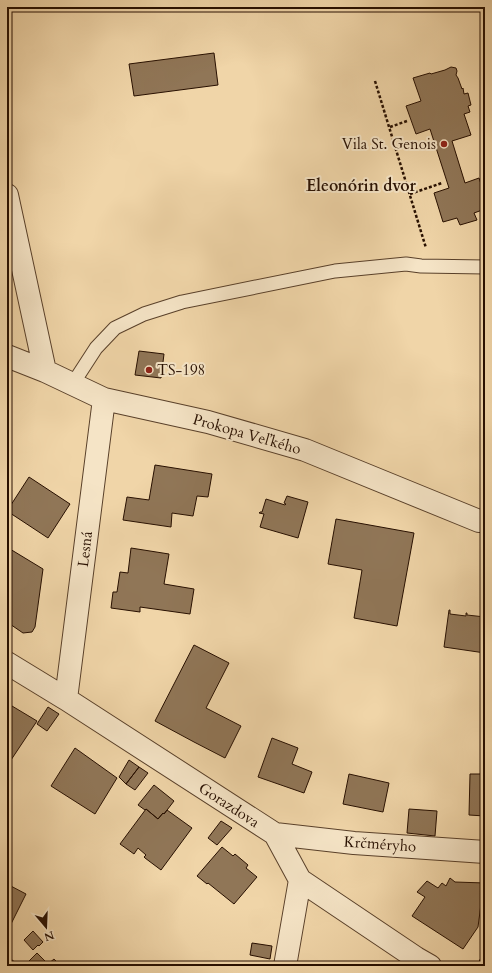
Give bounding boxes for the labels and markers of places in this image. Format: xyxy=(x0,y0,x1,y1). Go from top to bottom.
place label: Vila St. Genois xyxy=(342,134,436,154)
marker: Vila St. Genois xyxy=(439,139,449,149)
place label: TS-198 xyxy=(157,360,205,380)
marker: TS-198 xyxy=(144,365,154,375)

